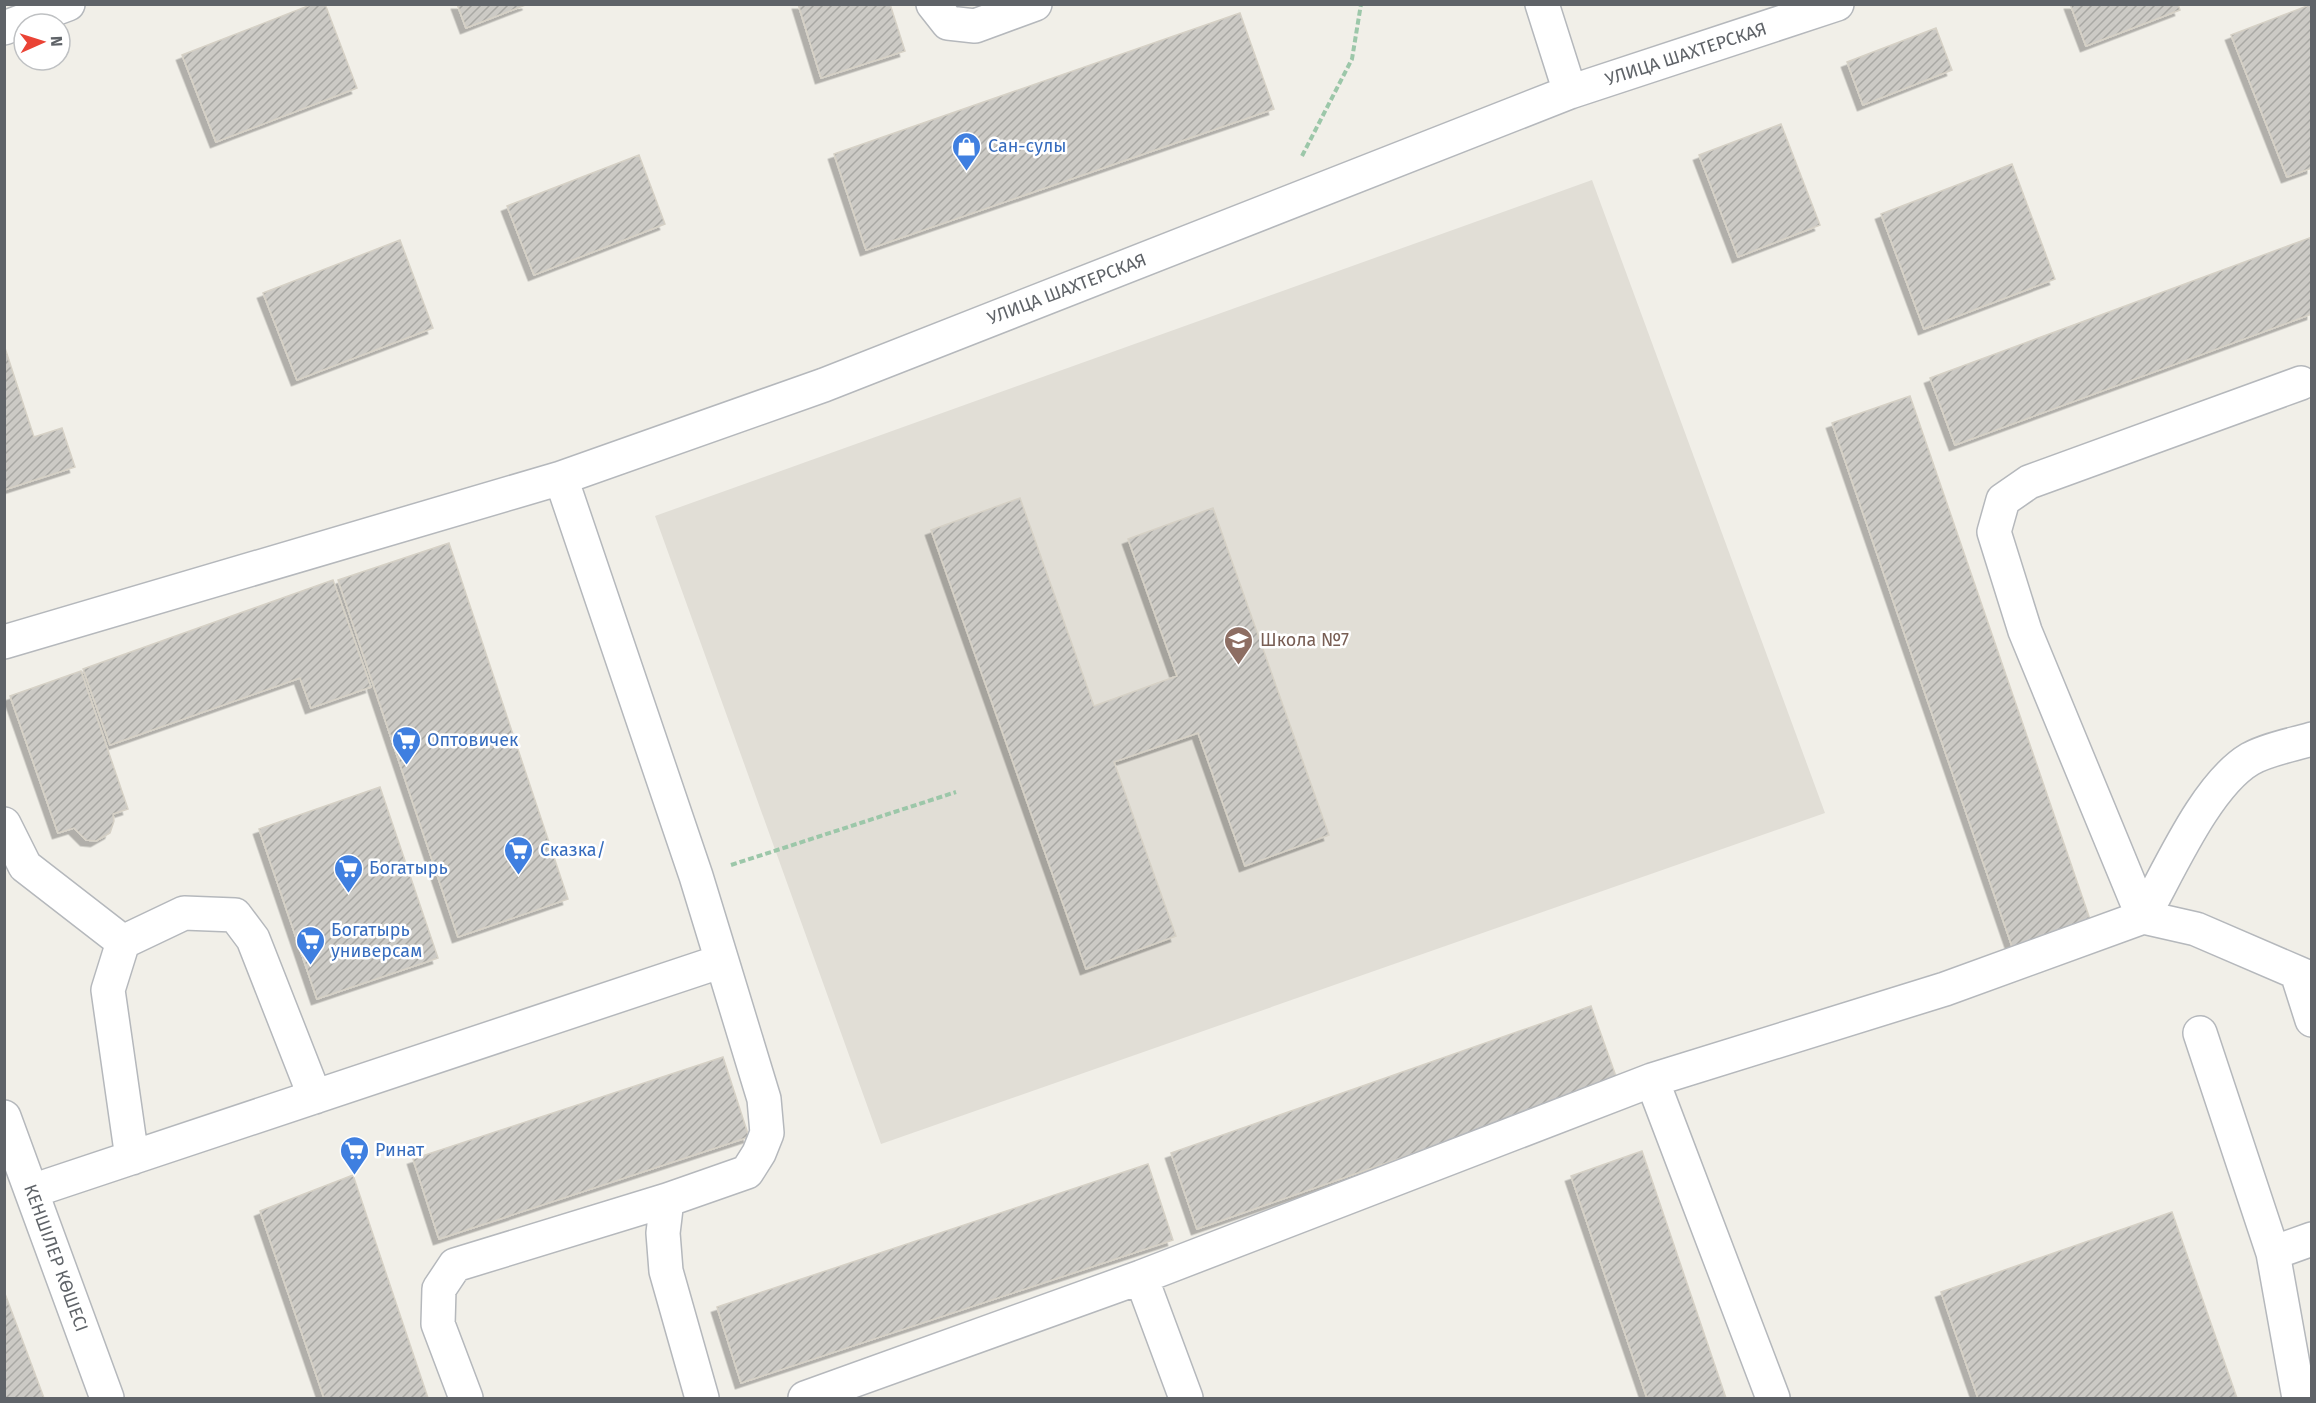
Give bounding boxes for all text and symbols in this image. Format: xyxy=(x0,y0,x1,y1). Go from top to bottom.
north arrow xyxy=(12,12,72,72)
street label: УЛИЦА ШАХТЕРСКАЯ xyxy=(1602,18,1770,90)
text: N xyxy=(47,35,66,47)
shop icon: Сан-сулы xyxy=(951,130,983,172)
place label: Сан-сулы xyxy=(988,135,1066,157)
street label: УЛИЦА ШАХТЕРСКАЯ xyxy=(984,249,1150,329)
school or university icon: Школа №7 xyxy=(1223,624,1255,666)
place label: Школа №7 xyxy=(1260,629,1349,651)
supermarket icon: Оптовичек xyxy=(390,724,422,766)
place label: Оптовичек xyxy=(427,729,519,751)
supermarket icon: Сказка/ xyxy=(503,834,535,876)
place label: Сказка/ xyxy=(540,839,606,861)
supermarket icon: Богатырь xyxy=(332,852,364,894)
place label: Богатырь xyxy=(369,857,448,879)
place label: Богатырь универсам xyxy=(331,919,422,962)
supermarket icon: Богатырь универсам xyxy=(294,924,326,966)
supermarket icon: Ринат xyxy=(338,1134,370,1176)
place label: Ринат xyxy=(375,1139,425,1161)
street label: КЕНШІЛЕР КӨШЕСІ xyxy=(19,1181,93,1335)

